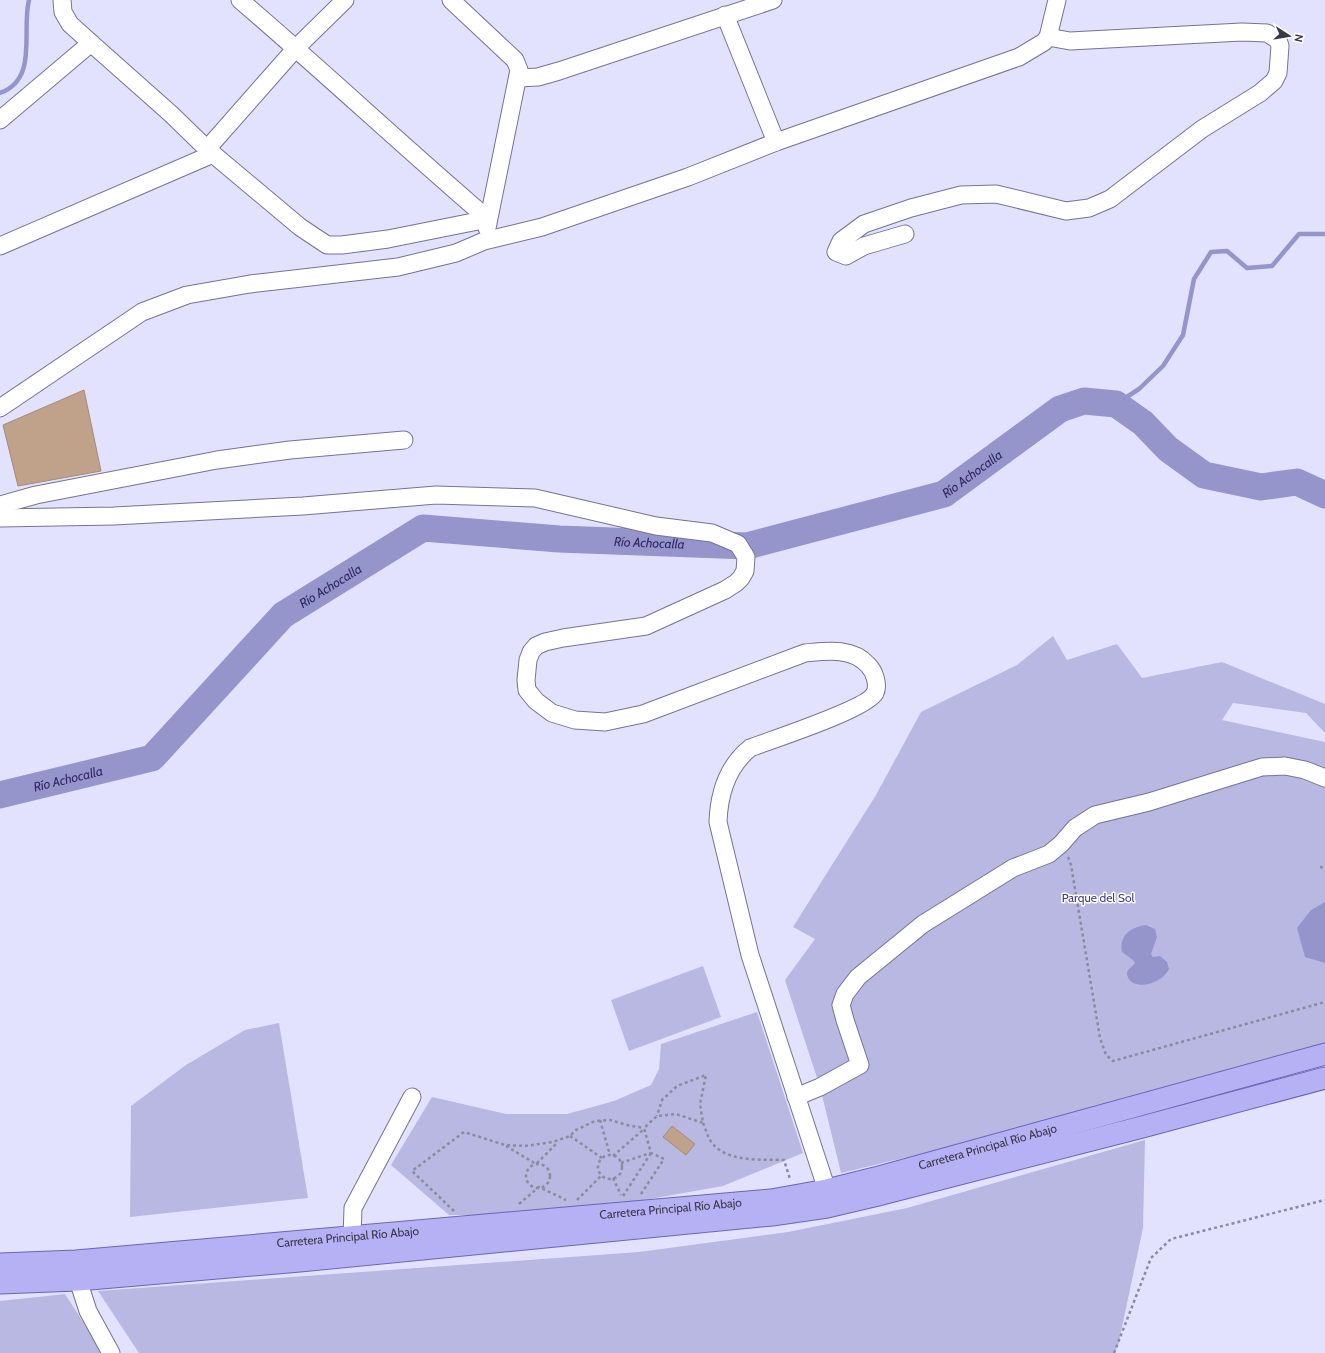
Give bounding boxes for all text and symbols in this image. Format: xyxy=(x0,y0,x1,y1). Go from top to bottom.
north arrow xyxy=(1269,16,1309,56)
text: N xyxy=(1291,33,1306,43)
water label: Río Achocalla xyxy=(938,446,1005,501)
water label: Río Achocalla xyxy=(614,533,685,552)
water label: Río Achocalla xyxy=(296,560,365,611)
water label: Río Achocalla xyxy=(32,762,104,795)
park label: Parque del Sol xyxy=(1062,890,1135,905)
street label: Carretera Principal Río Abajo xyxy=(917,1120,1059,1173)
street label: Carretera Principal Río Abajo xyxy=(599,1195,743,1222)
street label: Carretera Principal Río Abajo xyxy=(276,1223,420,1250)

